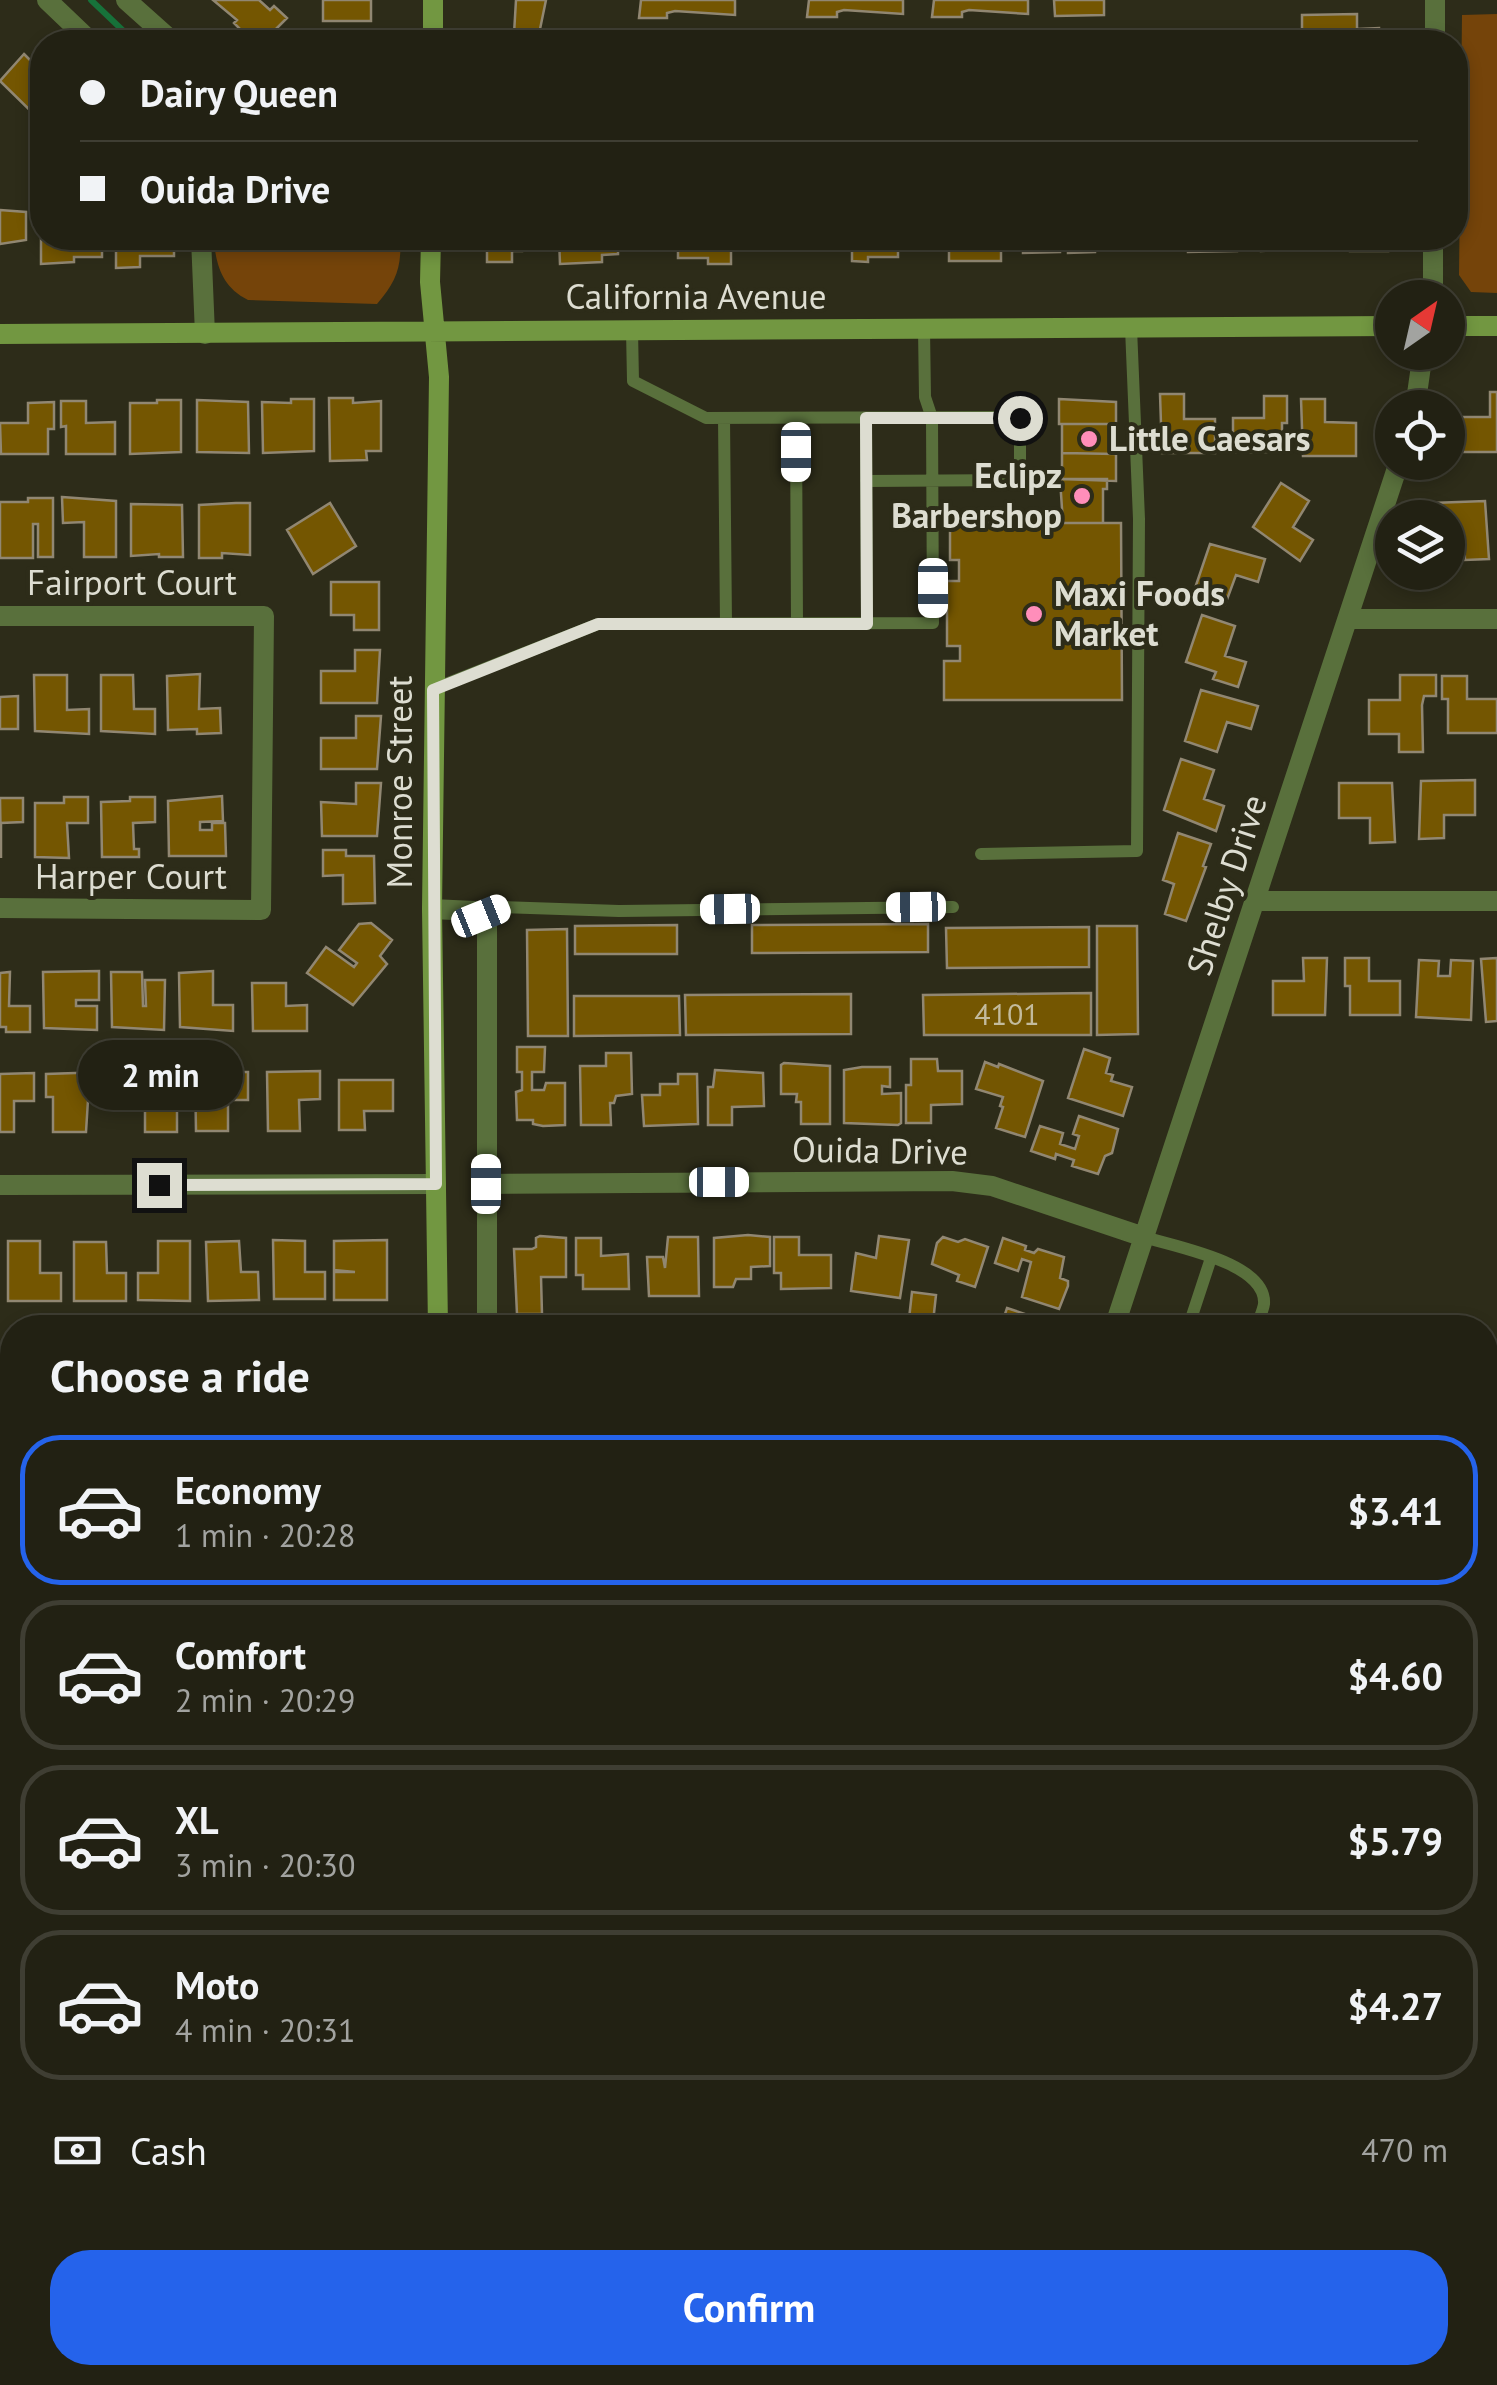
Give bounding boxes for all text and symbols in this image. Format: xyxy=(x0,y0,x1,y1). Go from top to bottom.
text: Dairy Queen xyxy=(140,68,338,117)
text: Ouida Drive xyxy=(140,164,330,213)
street label: California Avenue xyxy=(565,273,827,319)
north arrow xyxy=(1375,280,1465,370)
map controls xyxy=(1375,280,1465,590)
button: locate xyxy=(1375,390,1465,480)
route start xyxy=(998,396,1043,441)
place label: Little Caesars xyxy=(1109,415,1311,461)
car xyxy=(781,422,811,482)
marker: Little Caesars xyxy=(1078,428,1100,450)
place label: Eclipz Barbershop xyxy=(891,452,1062,538)
marker: Eclipz Barbershop xyxy=(1071,485,1093,507)
button: layers xyxy=(1375,500,1465,590)
car xyxy=(918,558,948,618)
street label: Fairport Court xyxy=(27,559,237,605)
place label: Maxi Foods Market xyxy=(1054,570,1225,656)
marker: Maxi Foods Market xyxy=(1023,603,1045,625)
street label: Monroe Street xyxy=(376,675,422,888)
street label: Shelby Drive xyxy=(1175,789,1277,981)
street label: Harper Court xyxy=(35,853,227,899)
car xyxy=(448,891,514,941)
car xyxy=(886,891,946,923)
car xyxy=(700,893,760,925)
house number: 4101 xyxy=(974,994,1040,1033)
callout: 2 min xyxy=(76,1040,242,1110)
text: 2 min xyxy=(121,1054,200,1096)
street label: Ouida Drive xyxy=(792,1125,968,1175)
car xyxy=(471,1154,501,1214)
route end xyxy=(137,1163,182,1208)
car xyxy=(689,1167,749,1197)
text: Choose a ride xyxy=(50,1346,310,1404)
icon: car xyxy=(55,1465,145,1555)
text: Economy xyxy=(175,1465,321,1514)
text: $3.41 xyxy=(1347,1486,1443,1535)
text: 1 min · 20:28 xyxy=(175,1514,355,1556)
icon: car xyxy=(55,1630,145,1720)
text: Comfort xyxy=(175,1630,306,1679)
text: $4.60 xyxy=(1347,1651,1443,1700)
text: 2 min · 20:29 xyxy=(175,1679,355,1721)
icon: car xyxy=(55,1795,145,1885)
text: XL xyxy=(175,1795,219,1844)
text: $5.79 xyxy=(1347,1816,1443,1865)
text: 3 min · 20:30 xyxy=(175,1844,355,1886)
icon: car xyxy=(55,1960,145,2050)
text: Moto xyxy=(175,1960,259,2009)
text: $4.27 xyxy=(1347,1981,1443,2030)
text: 4 min · 20:31 xyxy=(175,2009,355,2051)
icon: cash xyxy=(50,2123,105,2178)
text: Cash xyxy=(130,2126,207,2175)
text: 470 m xyxy=(1361,2129,1448,2171)
button: Confirm xyxy=(50,2250,1448,2365)

